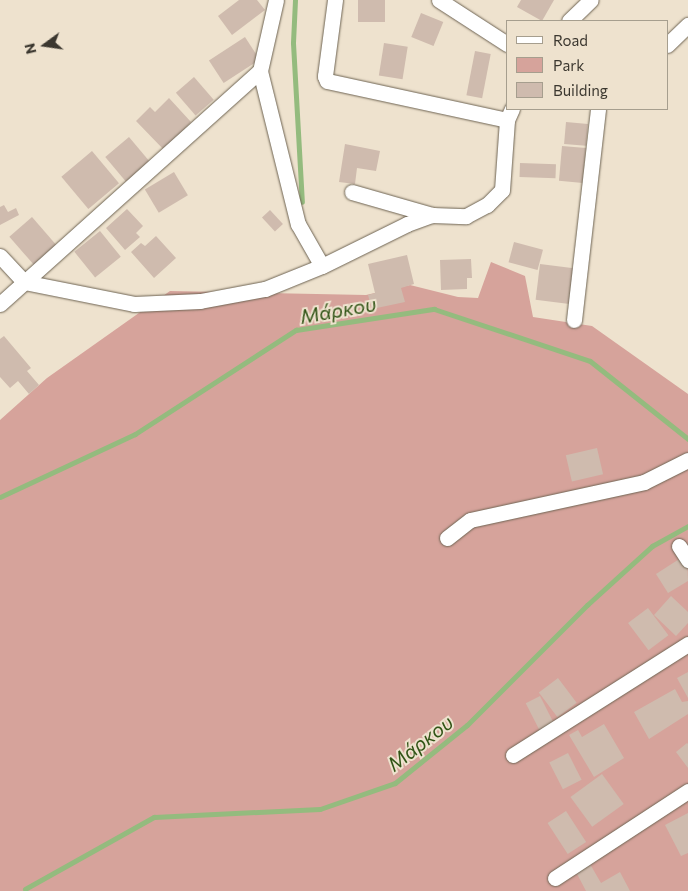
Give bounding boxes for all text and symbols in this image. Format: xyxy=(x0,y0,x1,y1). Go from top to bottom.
north arrow xyxy=(20,20,70,70)
legend xyxy=(506,20,668,110)
text: Road xyxy=(553,31,588,49)
text: N xyxy=(20,42,39,56)
text: Park xyxy=(553,56,584,74)
text: Building xyxy=(553,81,608,99)
water label: Μάρκου xyxy=(298,292,378,328)
water label: Μάρκου xyxy=(382,710,458,776)

